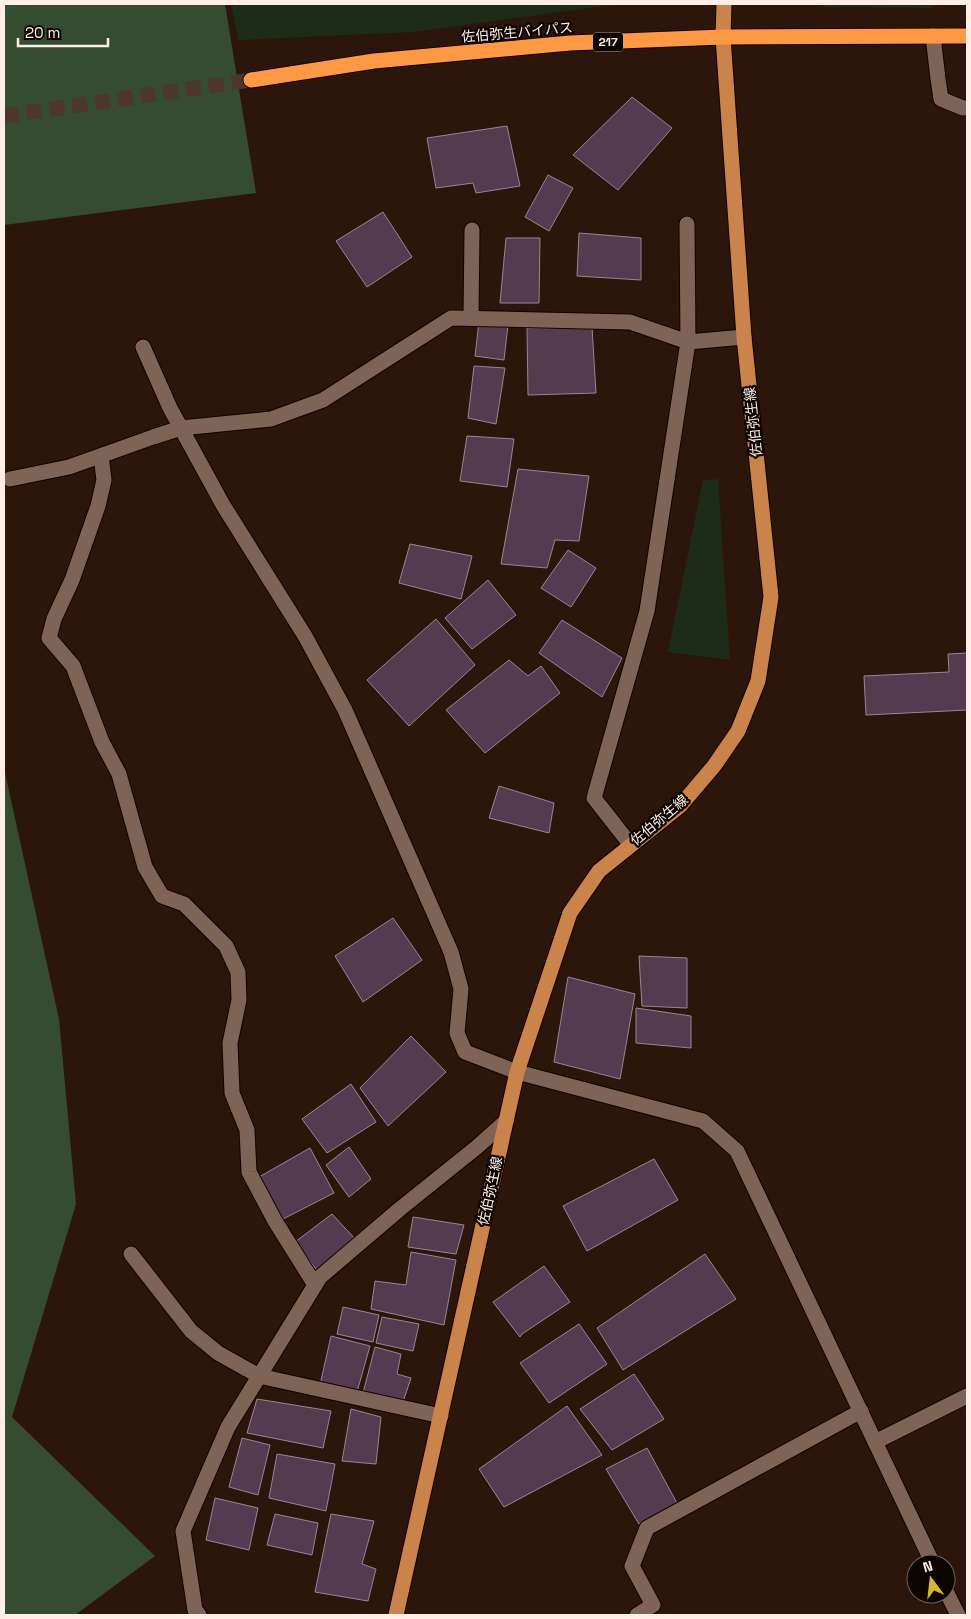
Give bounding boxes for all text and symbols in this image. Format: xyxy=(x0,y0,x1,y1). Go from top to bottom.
scale bar xyxy=(18,15,108,47)
street label: 佐伯弥生バイパス xyxy=(461,18,573,46)
text: 20 m xyxy=(25,23,60,42)
road number: 217 xyxy=(593,32,623,52)
street label: 佐伯弥生線 xyxy=(740,386,766,458)
street label: 佐伯弥生線 xyxy=(626,791,692,849)
street label: 佐伯弥生線 xyxy=(474,1155,506,1227)
north arrow xyxy=(906,1554,956,1604)
text: N xyxy=(921,1557,935,1576)

